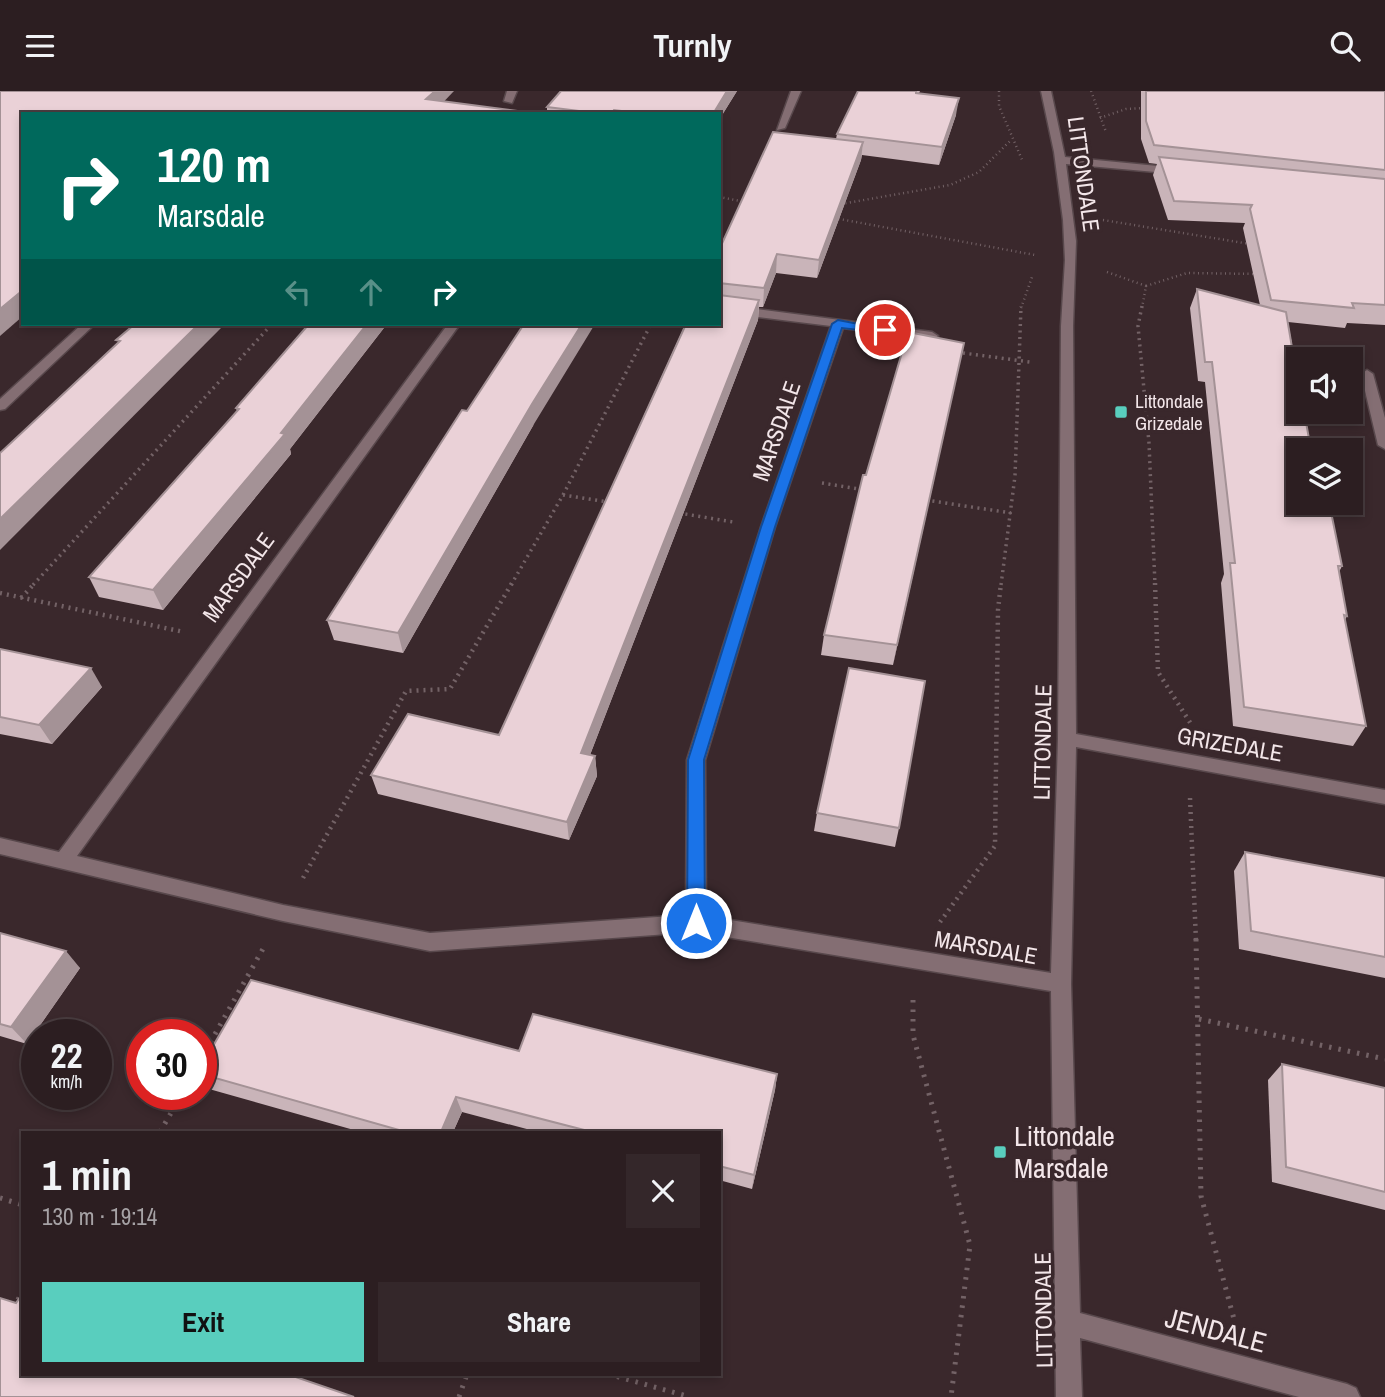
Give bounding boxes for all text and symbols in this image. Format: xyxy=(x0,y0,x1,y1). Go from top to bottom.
text: Turnly xyxy=(653,24,732,67)
icon: menu xyxy=(21,27,59,65)
icon: search xyxy=(1326,27,1364,65)
street label: LITTONDALE xyxy=(1061,114,1107,234)
text: 120 m xyxy=(157,131,271,197)
icon: right xyxy=(42,140,133,231)
text: Marsdale xyxy=(157,194,265,237)
icon: left xyxy=(279,273,317,311)
icon: ahead xyxy=(352,273,390,311)
icon: right xyxy=(425,273,463,311)
pin xyxy=(855,300,915,360)
icon: arrive xyxy=(866,311,904,349)
map controls xyxy=(1286,347,1363,515)
button: sound xyxy=(1286,347,1363,424)
street label: MARSDALE xyxy=(744,377,808,485)
place label: Littondale Grizedale xyxy=(1135,388,1203,436)
marker: Littondale Grizedale xyxy=(1113,404,1129,420)
button: layers xyxy=(1286,438,1363,515)
street label: MARSDALE xyxy=(195,526,281,628)
street label: LITTONDALE xyxy=(1025,684,1059,800)
street label: GRIZEDALE xyxy=(1175,719,1285,769)
position arrow xyxy=(659,886,733,960)
street label: MARSDALE xyxy=(932,923,1040,971)
speed limit sign: 30 xyxy=(126,1019,217,1110)
text: 22 xyxy=(51,1032,82,1079)
text: km/h xyxy=(51,1069,83,1094)
place label: Littondale Marsdale xyxy=(1014,1117,1115,1187)
marker: Littondale Marsdale xyxy=(992,1144,1008,1160)
text: 1 min xyxy=(42,1147,132,1203)
button: close xyxy=(626,1154,700,1228)
text: 130 m · 19:14 xyxy=(42,1201,157,1232)
street label: LITTONDALE xyxy=(1026,1252,1060,1368)
button: Exit xyxy=(42,1282,364,1362)
button: Share xyxy=(378,1282,700,1362)
street label: JENDALE xyxy=(1161,1298,1271,1362)

